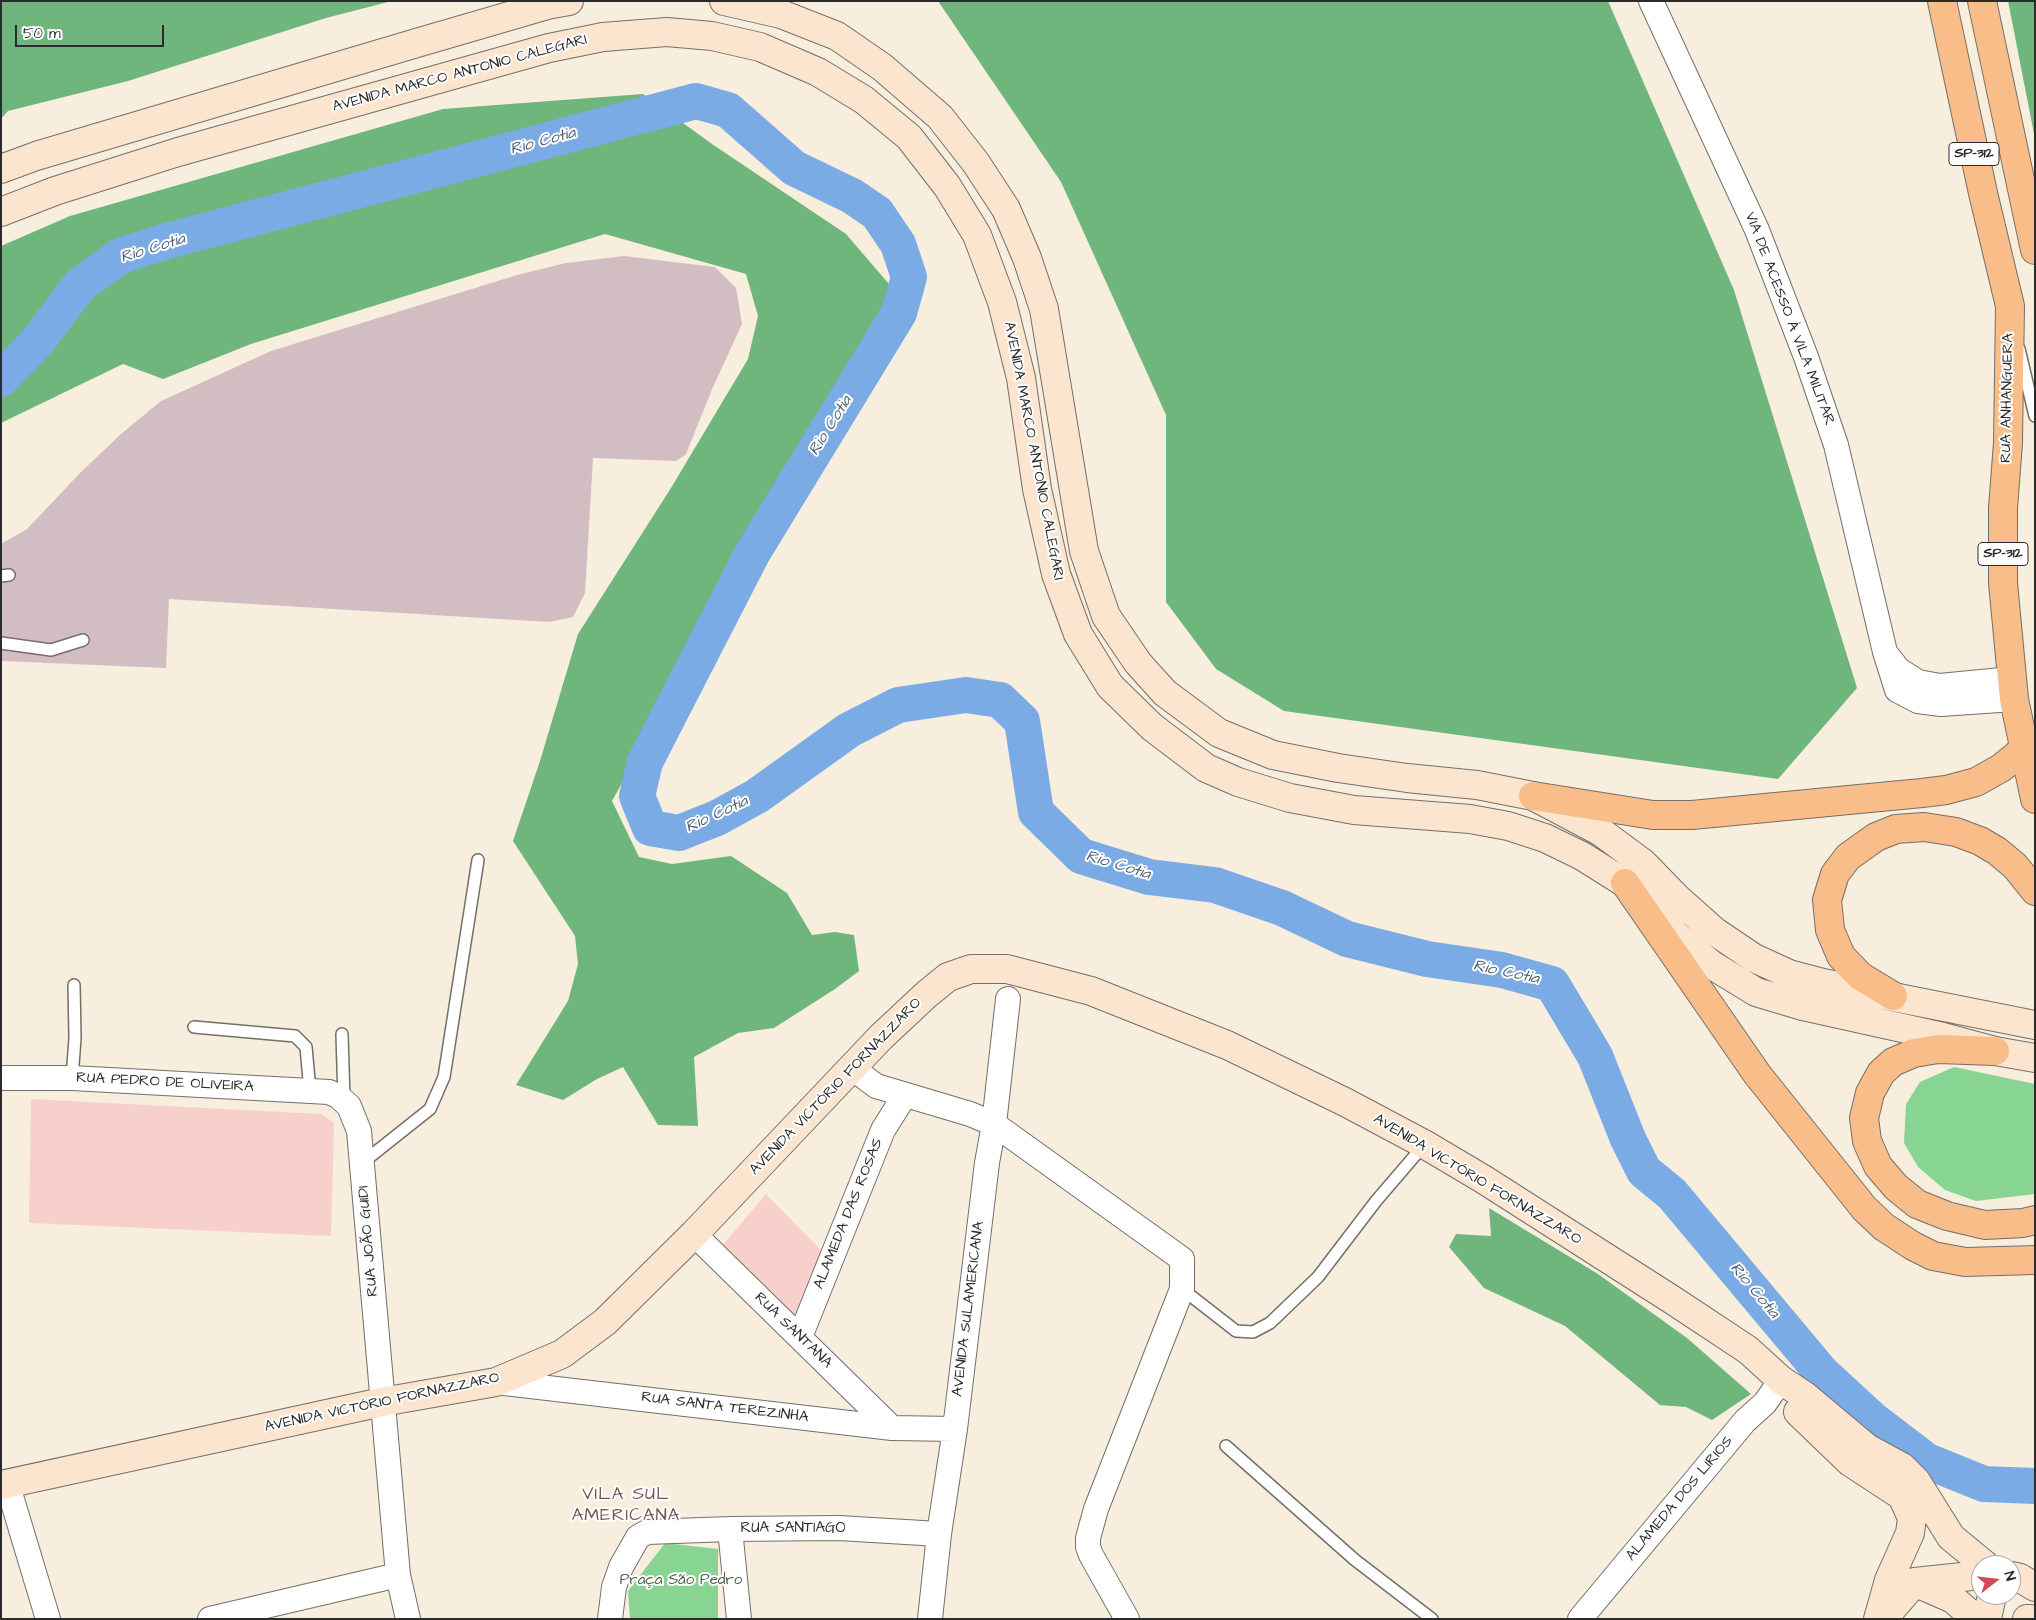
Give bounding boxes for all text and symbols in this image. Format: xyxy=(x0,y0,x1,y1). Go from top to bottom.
scale bar xyxy=(18,15,166,47)
text: 50 m xyxy=(23,23,61,44)
street label: AVENIDA MARCO ANTONIO CALEGARI xyxy=(331,31,589,117)
water label: Rio Cotia xyxy=(508,124,578,160)
road number: SP-312 xyxy=(1949,142,1999,166)
street label: VIA DE ACESSO À VILA MILITAR xyxy=(1740,210,1838,428)
water label: Rio Cotia xyxy=(118,230,188,268)
street label: AVENIDA MARCO ANTONIO CALEGARI xyxy=(999,320,1067,582)
street label: RUA ANHANGUERA xyxy=(1998,333,2018,463)
water label: Rio Cotia xyxy=(805,393,857,459)
road number: SP-312 xyxy=(1978,542,2028,566)
water label: Rio Cotia xyxy=(683,792,751,838)
water label: Rio Cotia xyxy=(1083,847,1153,885)
water label: Rio Cotia xyxy=(1471,957,1541,989)
street label: AVENIDA VICTÓRIO FORNAZZARO xyxy=(746,995,926,1179)
street label: RUA PEDRO DE OLIVEIRA xyxy=(76,1069,254,1097)
street label: AVENIDA VICTÓRIO FORNAZZARO xyxy=(1370,1111,1584,1249)
street label: ALAMEDA DAS ROSAS xyxy=(811,1136,887,1292)
street label: RUA JOÃO GUIDI xyxy=(355,1185,383,1297)
street label: AVENIDA SULAMERICANA xyxy=(949,1220,989,1398)
water label: Rio Cotia xyxy=(1725,1259,1783,1323)
street label: RUA SANTANA xyxy=(750,1289,836,1373)
street label: AVENIDA VICTÓRIO FORNAZZARO xyxy=(263,1369,501,1437)
street label: RUA SANTA TEREZINHA xyxy=(640,1389,810,1427)
street label: ALAMEDA DOS LIRIOS xyxy=(1623,1433,1737,1565)
district label: VILA SUL AMERICANA xyxy=(571,1484,681,1526)
street label: RUA SANTIAGO xyxy=(740,1520,846,1538)
north arrow xyxy=(1971,1555,2021,1605)
text: N xyxy=(1999,1569,2020,1583)
park label: Praça São Pedro xyxy=(620,1572,742,1590)

